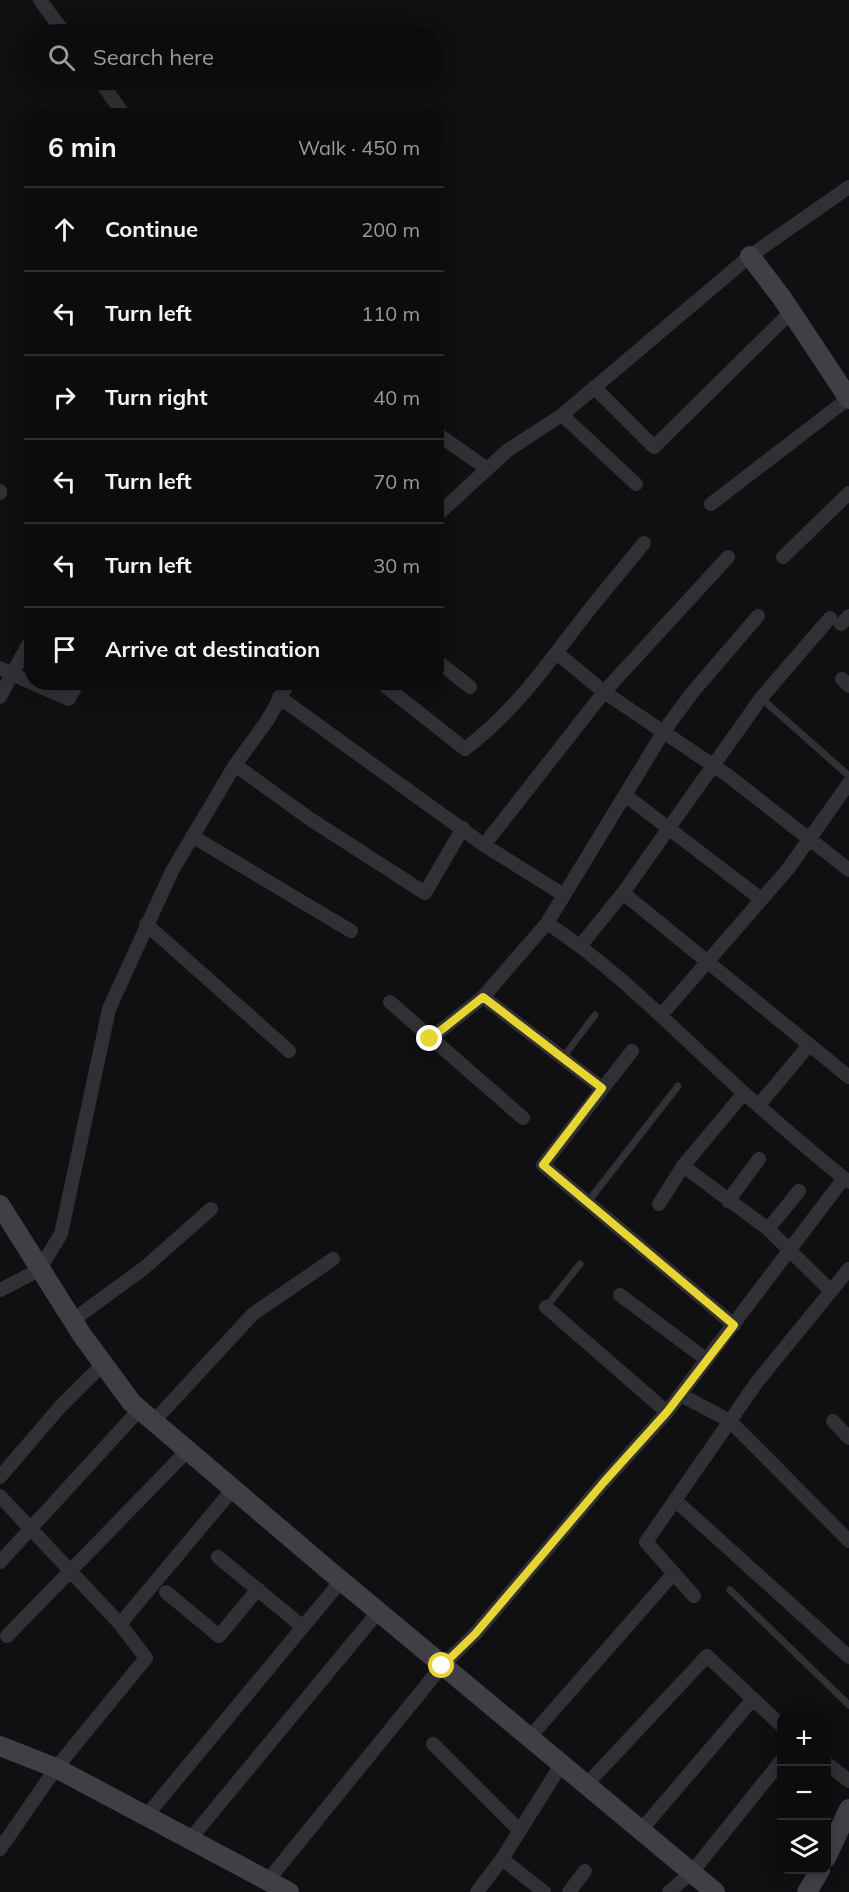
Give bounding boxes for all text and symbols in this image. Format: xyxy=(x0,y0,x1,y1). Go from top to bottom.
search box xyxy=(24,24,444,90)
icon: search xyxy=(45,41,78,74)
text: Search here xyxy=(93,43,214,71)
text: 6 min xyxy=(48,131,117,164)
text: Walk · 450 m xyxy=(298,135,420,160)
icon: ahead xyxy=(48,213,81,246)
text: Continue xyxy=(105,215,198,243)
text: 200 m xyxy=(361,217,420,242)
icon: left xyxy=(48,297,81,330)
text: Turn left xyxy=(105,299,192,327)
text: 110 m xyxy=(361,301,420,326)
icon: right xyxy=(48,381,81,414)
text: Turn right xyxy=(105,383,208,411)
text: 40 m xyxy=(373,385,420,410)
icon: left xyxy=(48,465,81,498)
text: Turn left xyxy=(105,467,192,495)
text: 70 m xyxy=(373,469,420,494)
icon: left xyxy=(48,549,81,582)
text: Turn left xyxy=(105,551,192,579)
text: 30 m xyxy=(373,553,420,578)
icon: arrive xyxy=(48,633,81,666)
text: Arrive at destination xyxy=(105,635,320,663)
route end xyxy=(416,1025,442,1051)
route start xyxy=(428,1652,454,1678)
map controls xyxy=(777,1712,831,1874)
button: + xyxy=(777,1712,831,1766)
button: − xyxy=(777,1766,831,1820)
button: layers xyxy=(777,1820,831,1874)

